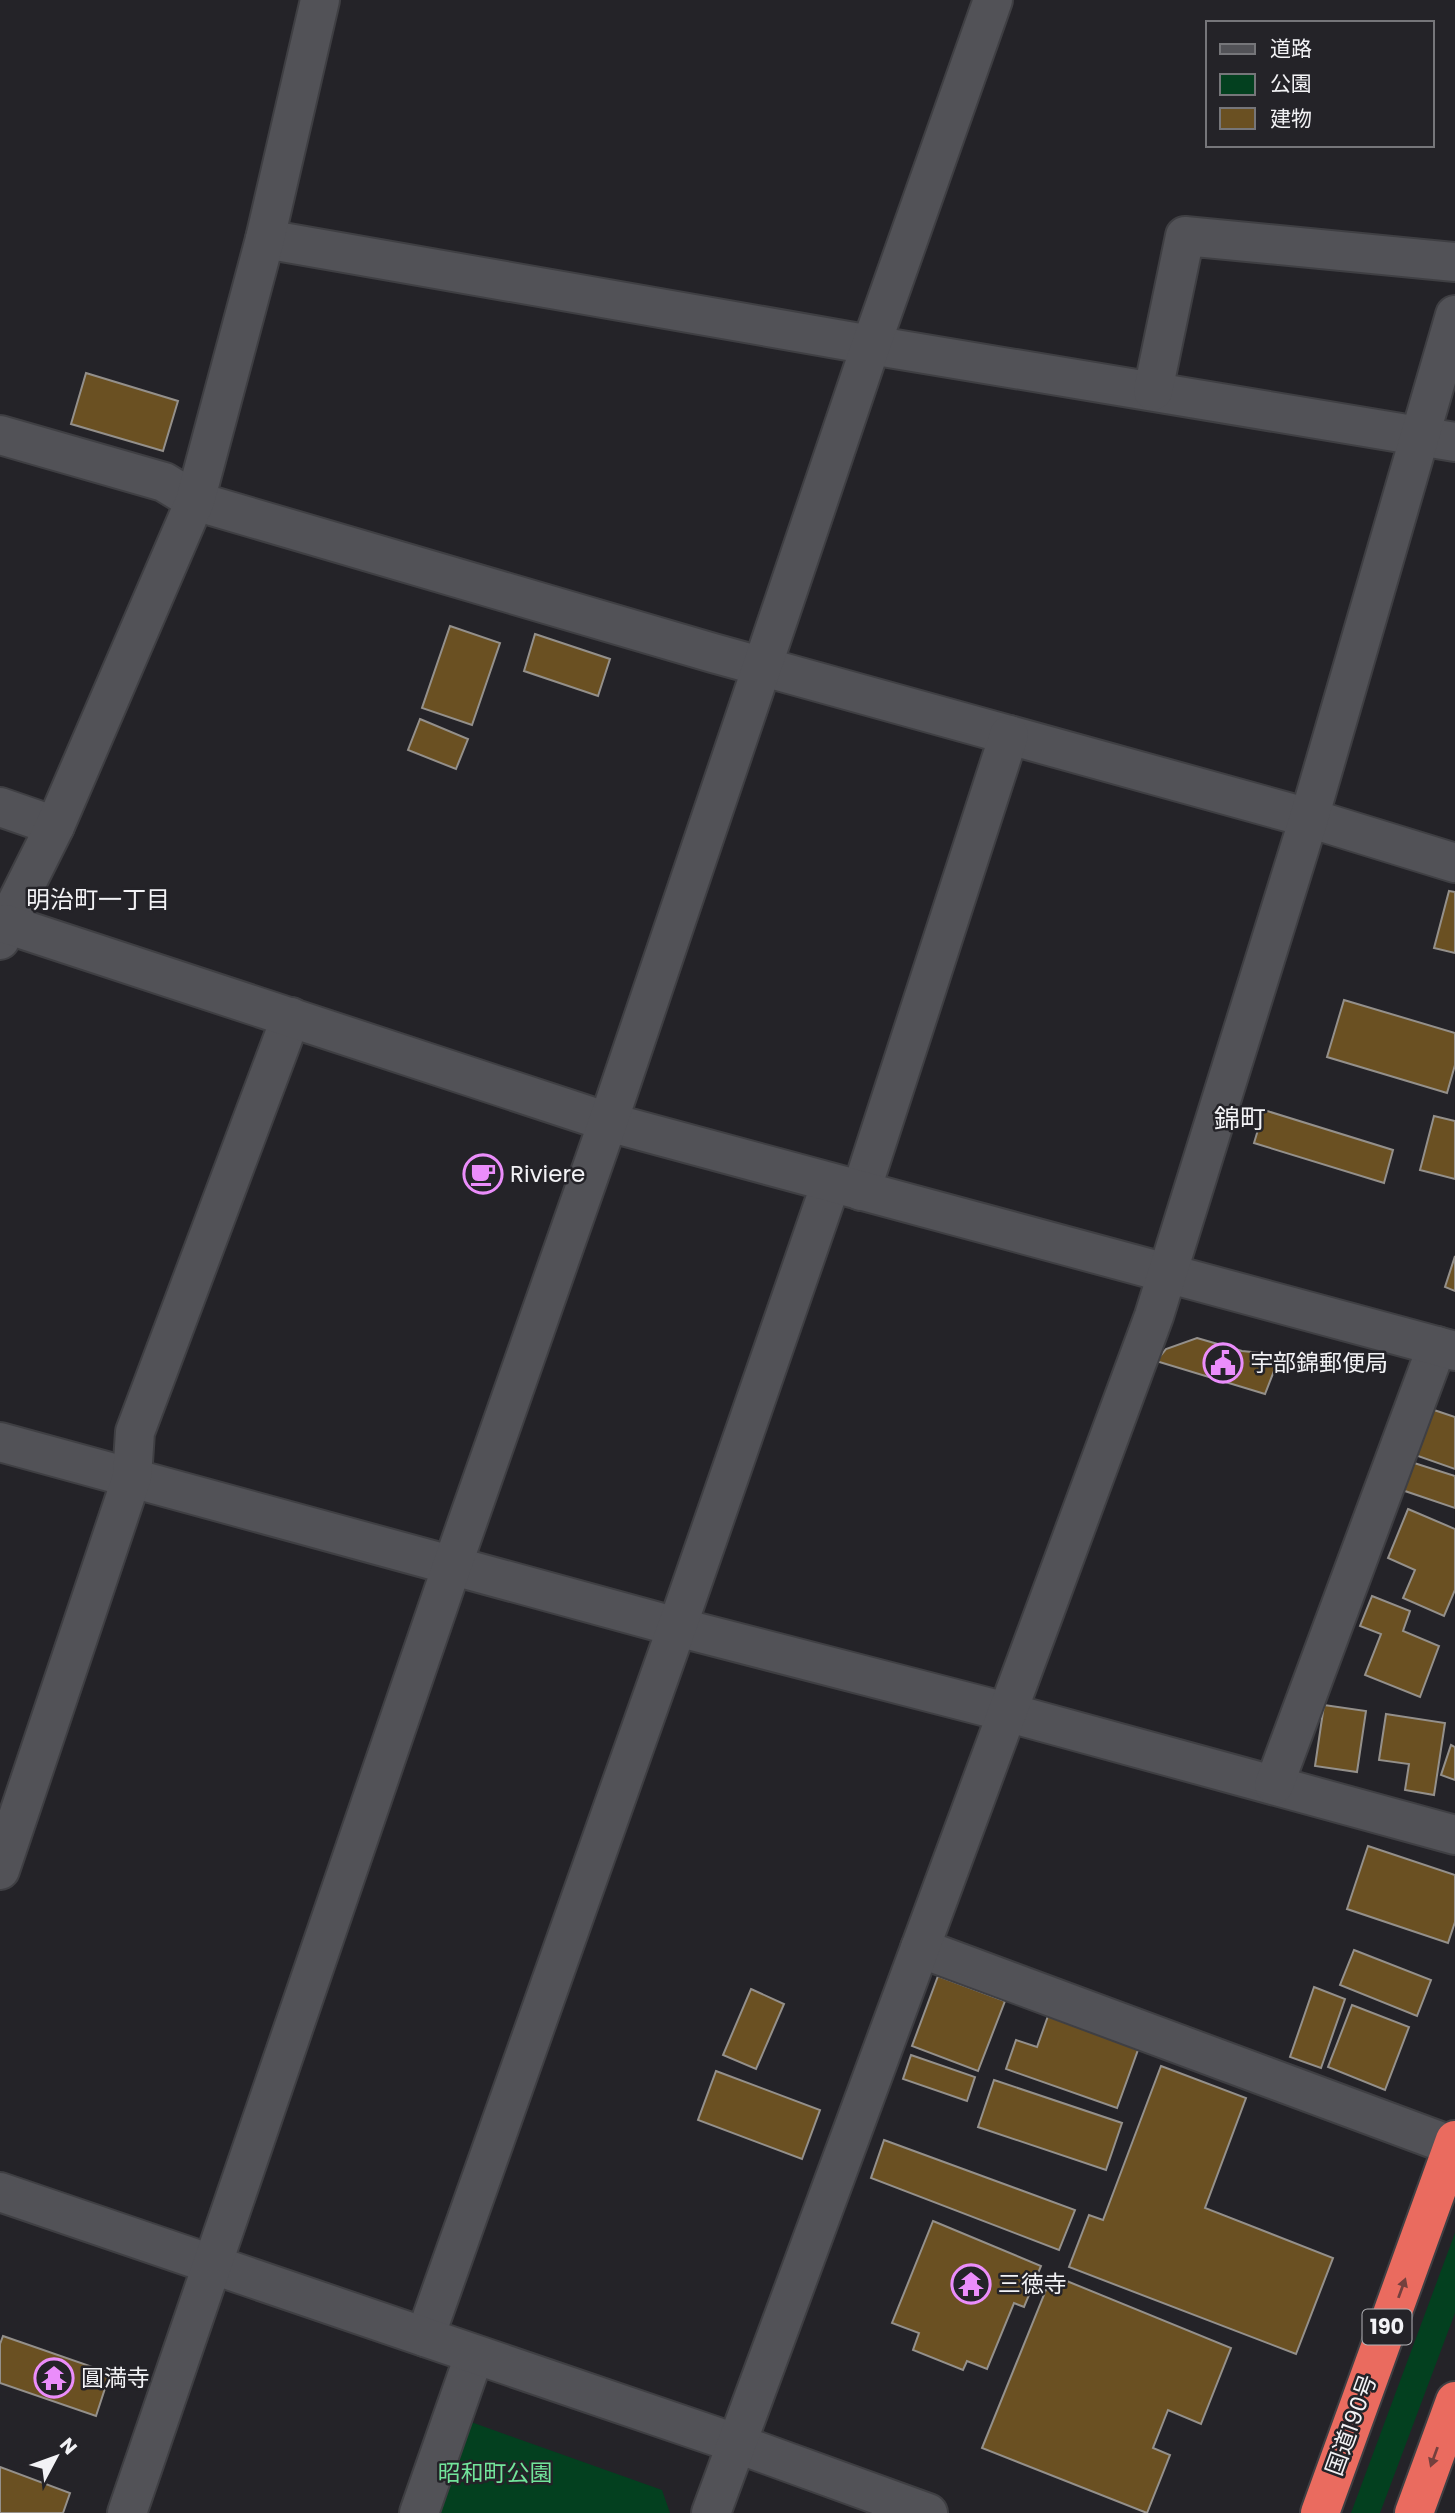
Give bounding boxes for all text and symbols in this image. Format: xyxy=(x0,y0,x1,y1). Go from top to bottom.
legend xyxy=(1206,21,1434,147)
text: 道路 xyxy=(1270,34,1312,63)
text: 公園 xyxy=(1270,69,1312,98)
text: 建物 xyxy=(1270,104,1312,133)
district label: 明治町一丁目 xyxy=(26,883,170,916)
district label: 錦町 xyxy=(1214,1101,1266,1137)
cafe icon: Riviere xyxy=(462,1153,504,1195)
place label: Riviere xyxy=(510,1158,585,1190)
public building icon: 宇部錦郵便局 xyxy=(1202,1342,1244,1384)
place label: 宇部錦郵便局 xyxy=(1250,1347,1388,1379)
temple icon: 三徳寺 xyxy=(950,2263,992,2305)
place label: 三徳寺 xyxy=(998,2268,1067,2300)
one-way arrow xyxy=(1396,2277,1407,2298)
road number: 190 xyxy=(1362,2310,1412,2344)
temple icon: 圓満寺 xyxy=(33,2357,75,2399)
place label: 圓満寺 xyxy=(81,2362,150,2394)
street label: 国道190号 xyxy=(1318,2370,1384,2480)
north arrow xyxy=(21,2422,91,2492)
text: N xyxy=(54,2432,83,2460)
one-way arrow xyxy=(1429,2446,1440,2467)
park label: 昭和町公園 xyxy=(438,2457,553,2489)

